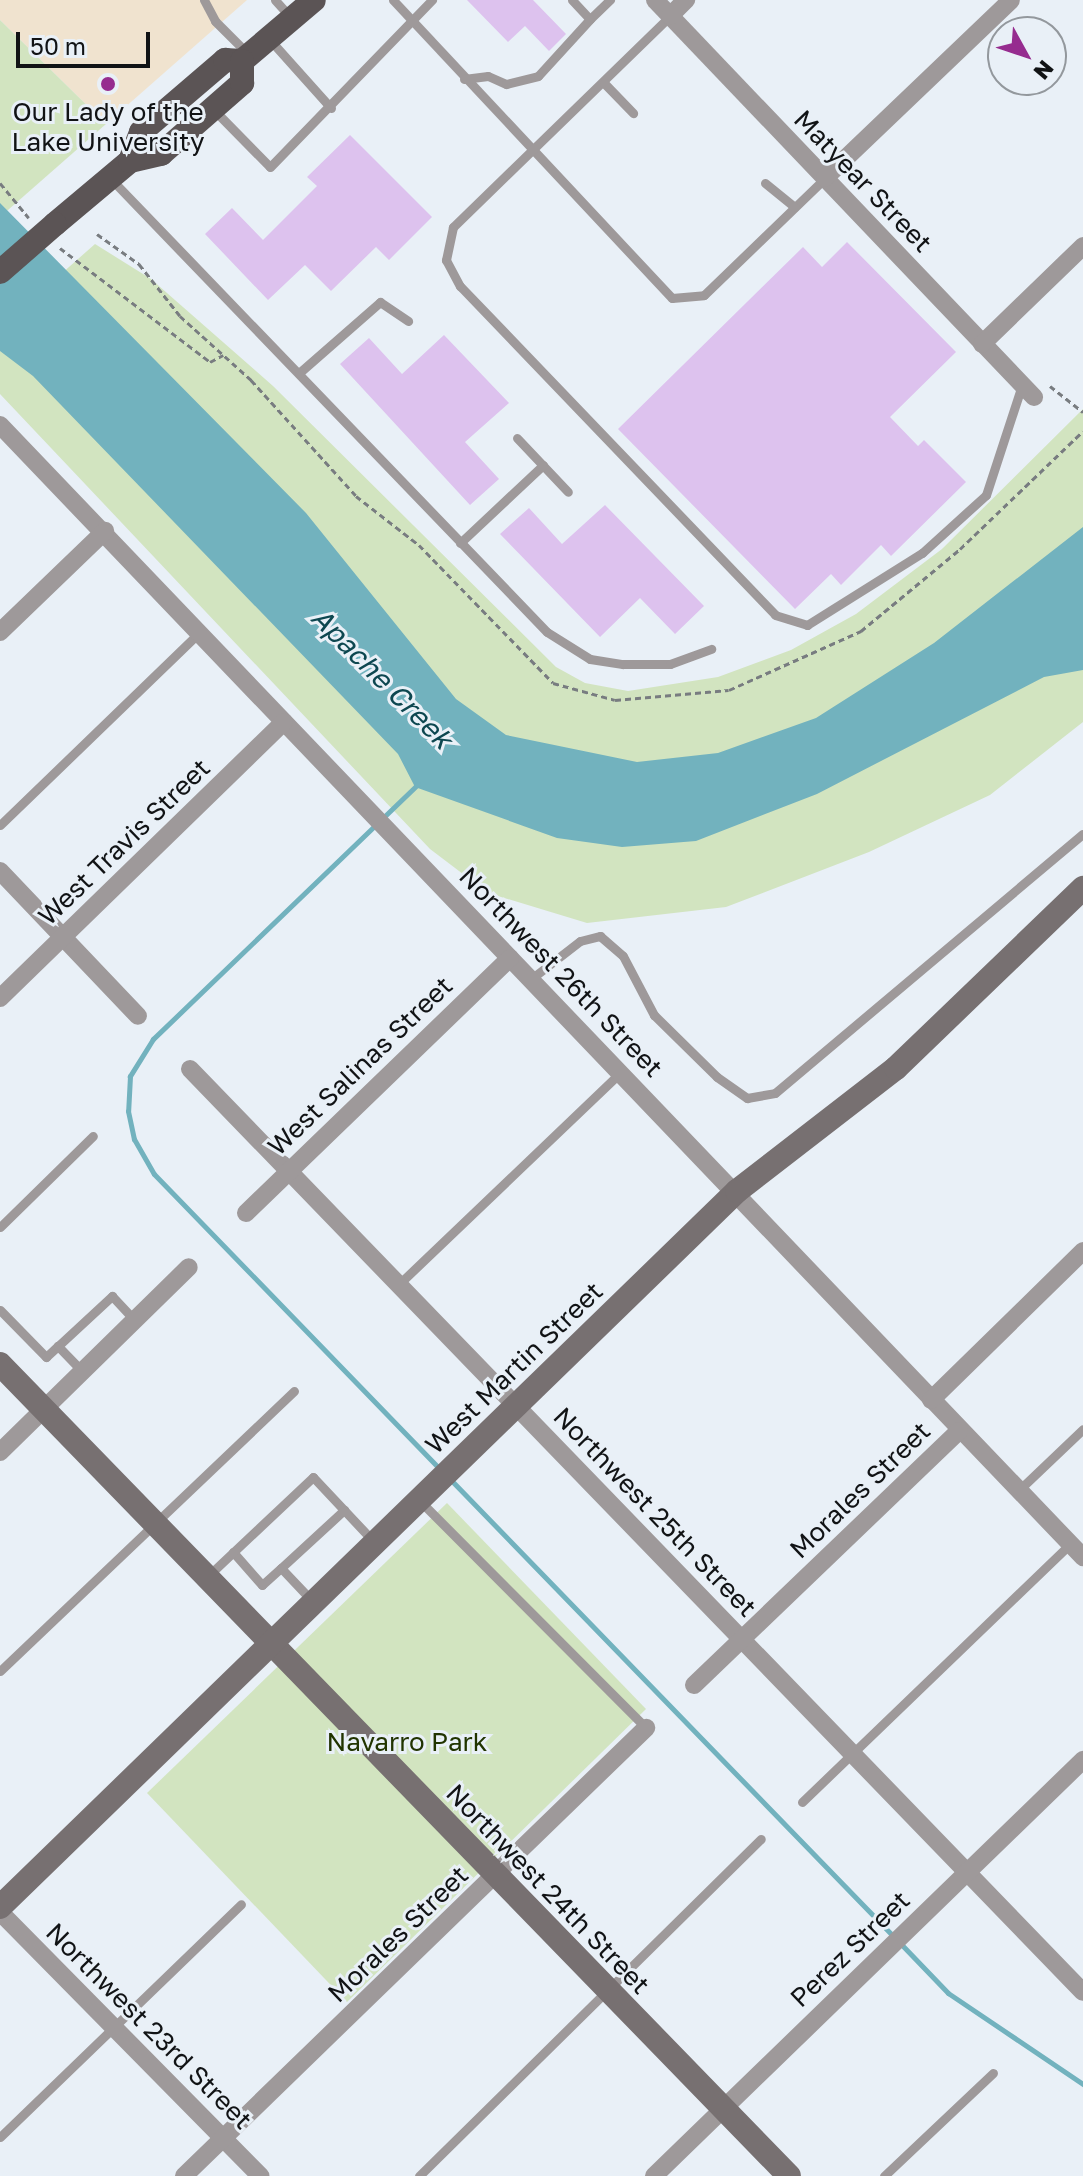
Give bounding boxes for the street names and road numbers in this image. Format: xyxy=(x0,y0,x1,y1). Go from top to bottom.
street label: Matyear Street xyxy=(787,104,939,258)
street label: West Travis Street xyxy=(32,752,216,932)
street label: Northwest 26th Street xyxy=(453,861,669,1083)
street label: West Salinas Street xyxy=(261,970,459,1162)
street label: West Martin Street xyxy=(419,1275,609,1461)
street label: Northwest 25th Street xyxy=(547,1401,763,1623)
street label: Morales Street xyxy=(783,1415,937,1565)
street label: Northwest 24th Street xyxy=(440,1778,656,2000)
street label: Morales Street xyxy=(321,1859,475,2009)
street label: Perez Street xyxy=(784,1884,916,2014)
street label: Northwest 23rd Street xyxy=(40,1917,258,2135)

